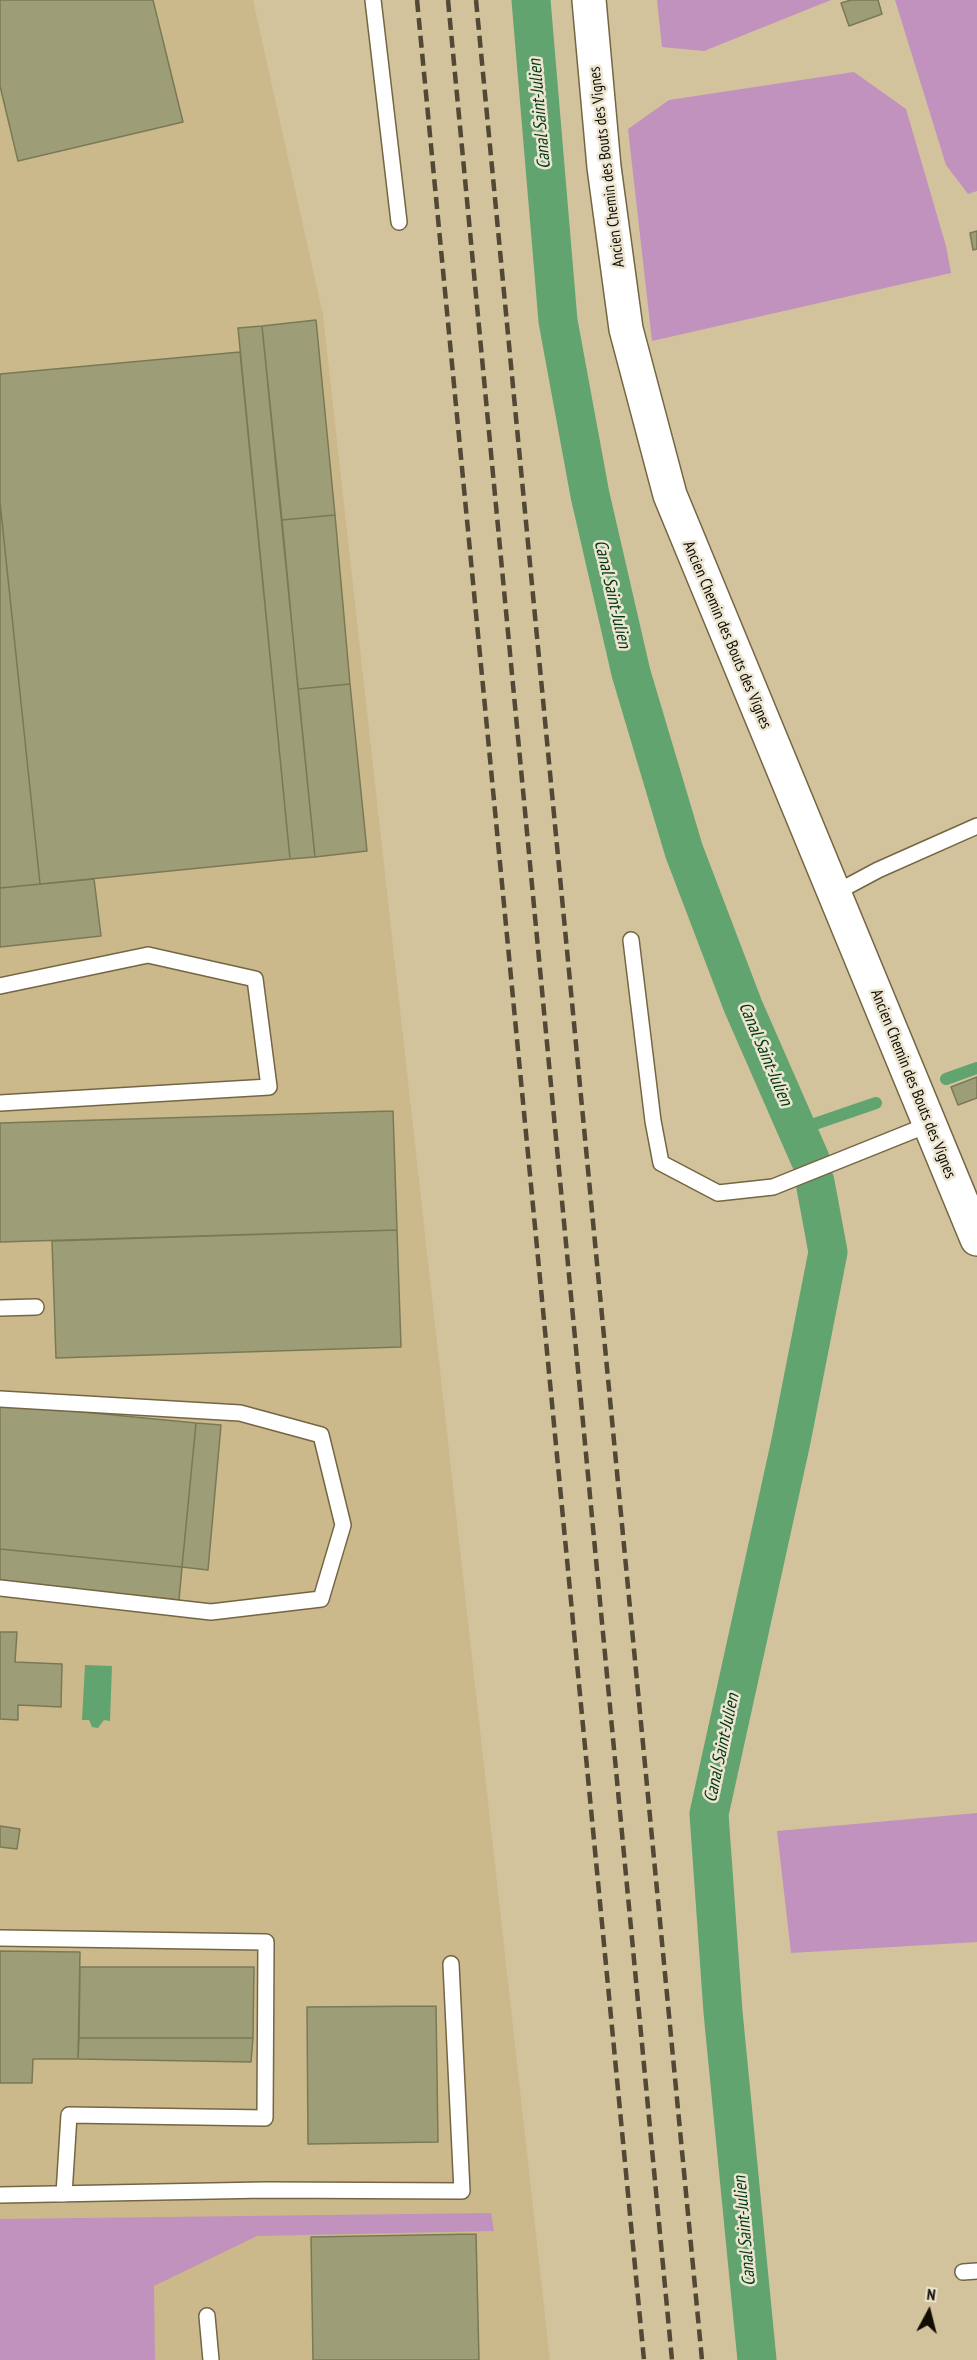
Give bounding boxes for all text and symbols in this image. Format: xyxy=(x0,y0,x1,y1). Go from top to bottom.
water label: Canal Saint-Julien xyxy=(524,58,556,170)
street label: Ancien Chemin des Bouts des Vignes xyxy=(585,66,629,268)
water label: Canal Saint-Julien xyxy=(589,538,635,650)
street label: Ancien Chemin des Bouts des Vignes xyxy=(679,538,775,732)
street label: Ancien Chemin des Bouts des Vignes xyxy=(866,987,960,1181)
water label: Canal Saint-Julien xyxy=(733,999,797,1109)
water label: Canal Saint-Julien xyxy=(700,1692,744,1804)
water label: Canal Saint-Julien xyxy=(729,2175,761,2287)
north arrow xyxy=(899,2282,959,2342)
text: N xyxy=(926,2284,937,2305)

